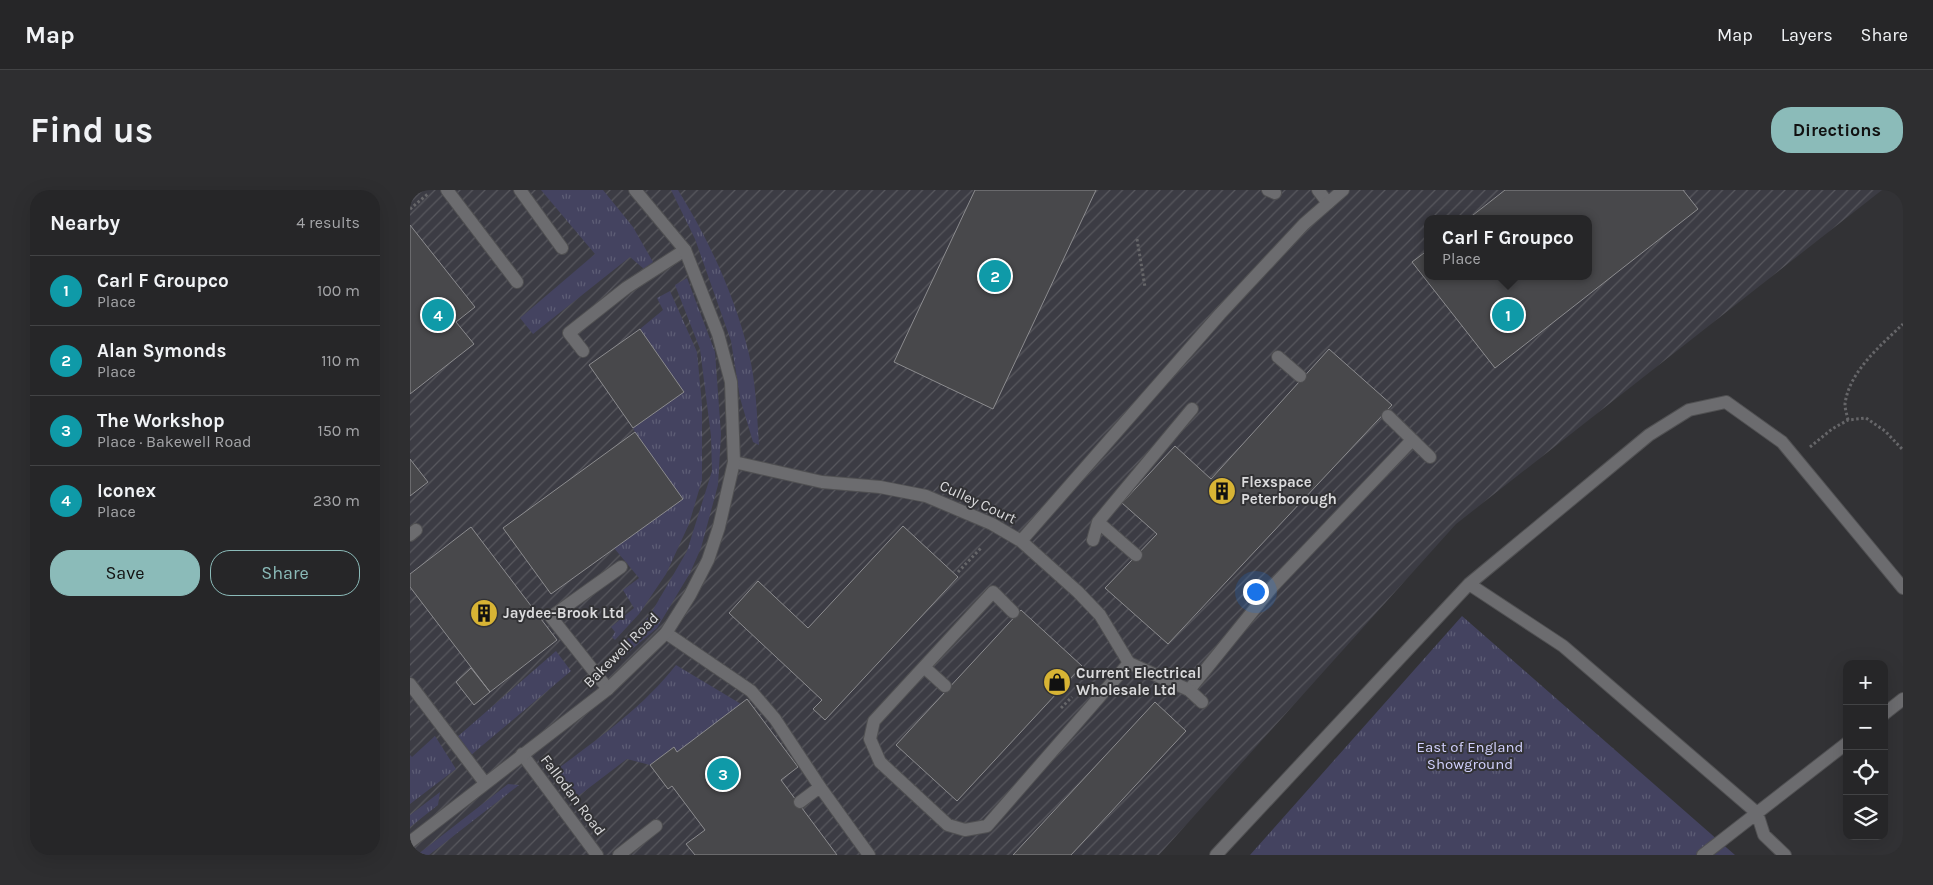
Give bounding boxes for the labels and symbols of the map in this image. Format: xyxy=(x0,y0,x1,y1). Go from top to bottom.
pin: 2 xyxy=(979,257,1011,295)
pin: 4 xyxy=(422,296,454,334)
pin: 1 xyxy=(1492,296,1524,334)
place label: Flexspace Peterborough xyxy=(1241,473,1337,508)
street label: Culley Court xyxy=(937,476,1019,528)
building icon: Flexspace Peterborough xyxy=(1207,476,1237,506)
your location xyxy=(1243,579,1269,605)
building icon: Jaydee-Brook Ltd xyxy=(469,598,499,628)
place label: Jaydee-Brook Ltd xyxy=(503,604,624,622)
street label: Bakewell Road xyxy=(580,609,662,691)
place label: Current Electrical Wholesale Ltd xyxy=(1076,664,1201,699)
shop icon: Current Electrical Wholesale Ltd xyxy=(1042,667,1072,697)
park label: East of England Showground xyxy=(1416,738,1524,773)
street label: Fallodan Road xyxy=(537,751,609,839)
pin: 3 xyxy=(707,755,739,793)

